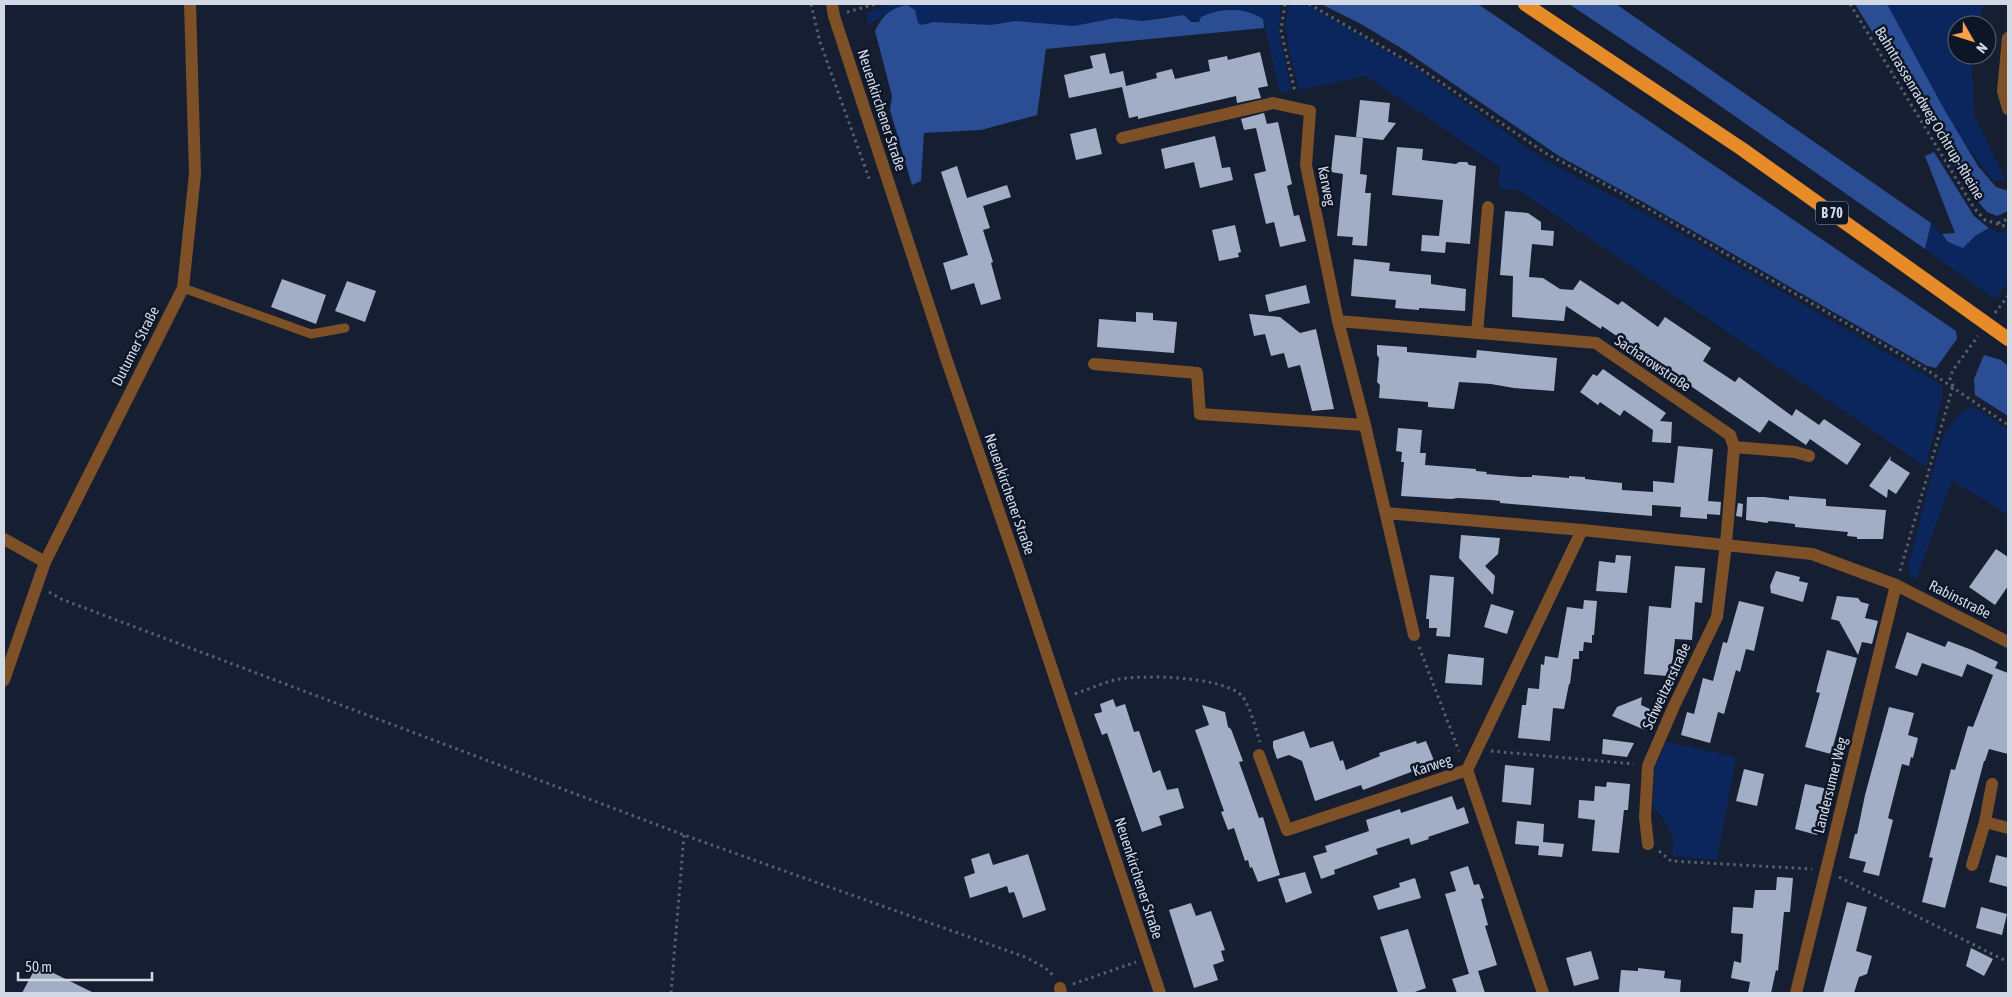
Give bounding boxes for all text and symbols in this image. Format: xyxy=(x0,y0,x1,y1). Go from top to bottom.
north arrow xyxy=(1947,15,1997,65)
street label: Bahntrassenradweg Ochtrup-Rheine xyxy=(1872,23,1989,203)
text: N xyxy=(1973,40,1991,56)
street label: Neuenkirchener Straße xyxy=(854,47,910,173)
street label: Karweg xyxy=(1315,164,1339,208)
road number: B 70 xyxy=(1816,202,1848,224)
street label: Dutumer Straße xyxy=(108,303,162,389)
street label: Sacharowstraße xyxy=(1612,331,1694,395)
street label: Neuenkirchener Straße xyxy=(981,431,1039,557)
street label: Rabinstraße xyxy=(1926,576,1994,622)
street label: Schweitzerstraße xyxy=(1639,640,1694,732)
street label: Landersumer Weg xyxy=(1810,735,1850,835)
street label: Karweg xyxy=(1410,750,1454,779)
street label: Neuenkirchener Straße xyxy=(1111,815,1167,941)
scale bar xyxy=(18,950,151,982)
text: 50 m xyxy=(25,958,52,975)

